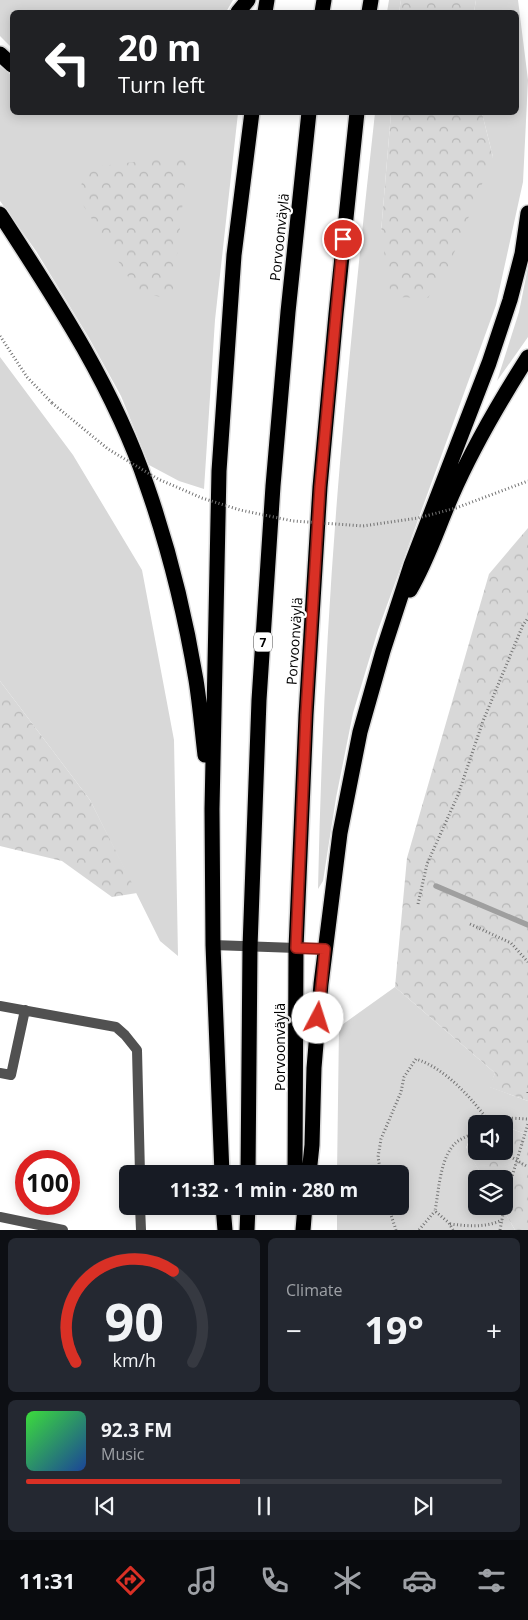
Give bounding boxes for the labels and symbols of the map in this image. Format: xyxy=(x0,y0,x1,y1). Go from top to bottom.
street label: Porvoonväylä xyxy=(265,192,293,282)
pin xyxy=(322,218,364,260)
street label: Porvoonväylä xyxy=(281,596,307,686)
road number: 7 xyxy=(254,632,272,652)
position arrow xyxy=(291,991,343,1043)
street label: Porvoonväylä xyxy=(270,1003,289,1091)
speed limit sign: 100 xyxy=(15,1150,80,1215)

